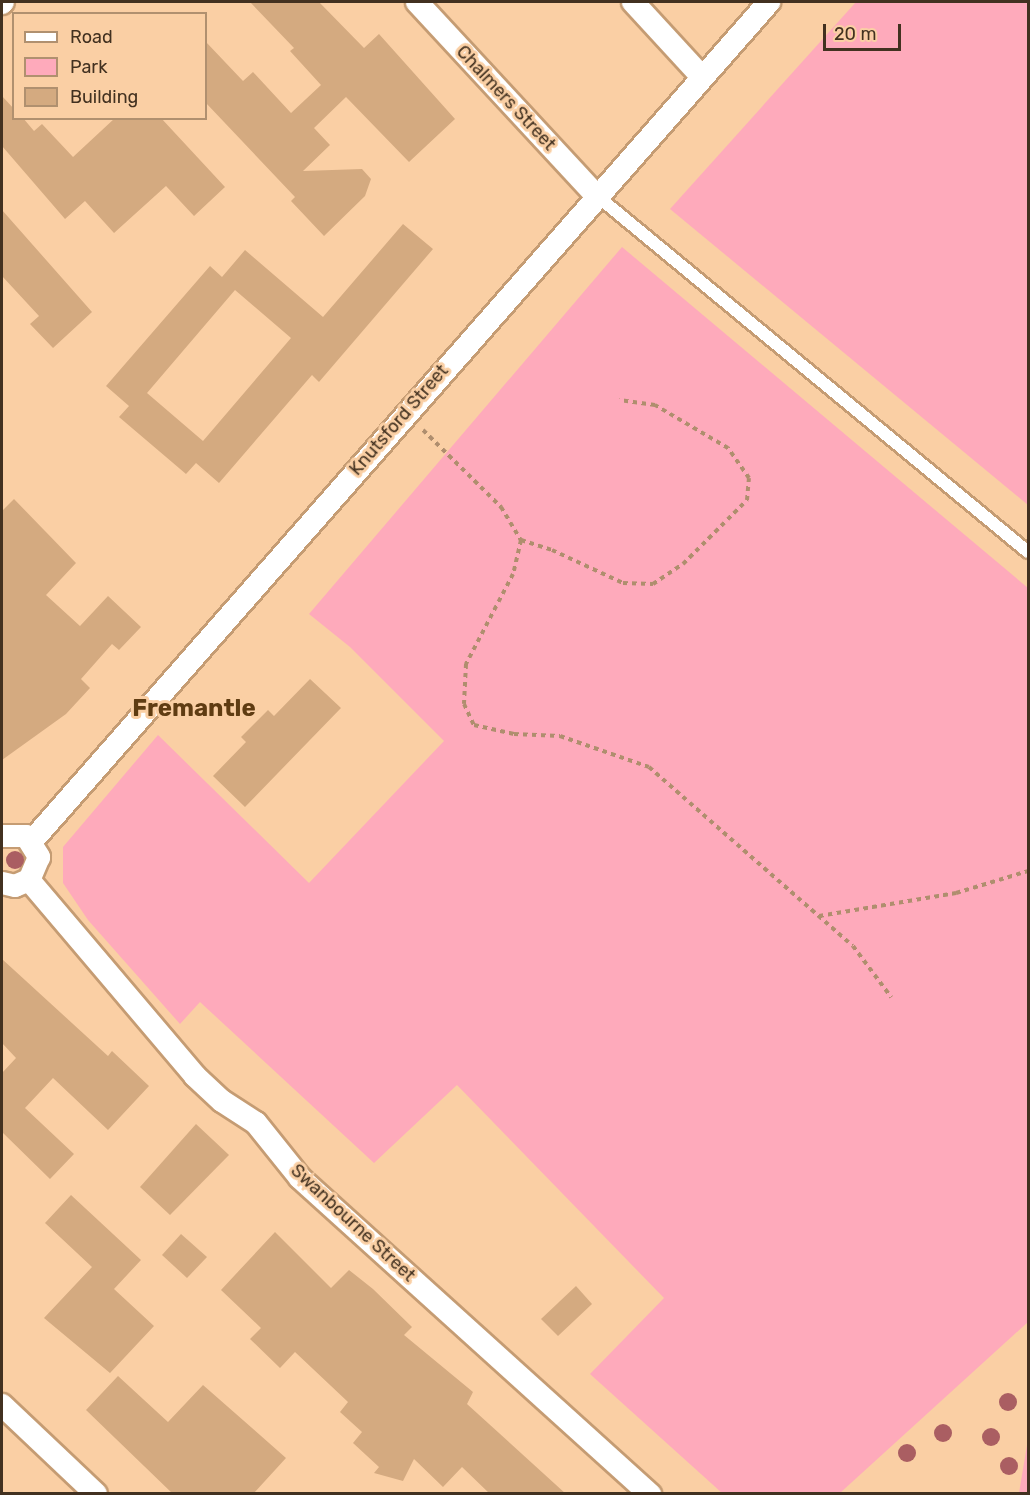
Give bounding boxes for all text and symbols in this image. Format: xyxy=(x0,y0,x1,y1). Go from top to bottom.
legend xyxy=(12,12,207,120)
scale bar xyxy=(826,12,904,50)
text: 20 m xyxy=(834,23,876,45)
text: Road xyxy=(70,26,113,48)
street label: Chalmers Street xyxy=(452,41,560,155)
text: Park xyxy=(70,56,107,78)
text: Building xyxy=(70,86,138,108)
street label: Knutsford Street xyxy=(345,360,453,480)
district label: Fremantle xyxy=(132,695,256,723)
street label: Swanbourne Street xyxy=(286,1160,420,1286)

